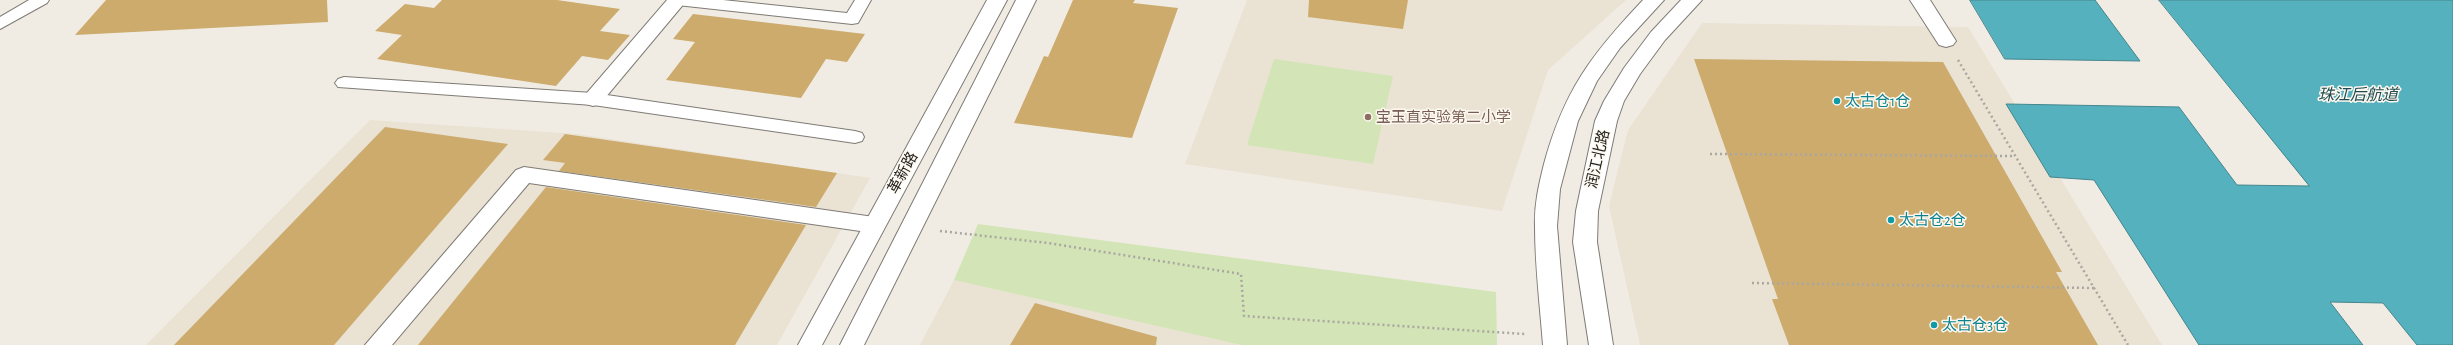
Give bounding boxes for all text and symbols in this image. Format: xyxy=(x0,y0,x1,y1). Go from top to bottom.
water label: 珠江后航道 xyxy=(2318,85,2398,105)
place label: 太古仓1仓 xyxy=(1845,92,1910,110)
marker: 太古仓1仓 xyxy=(1832,96,1842,106)
place label: 宝玉直实验第二小学 xyxy=(1376,108,1511,126)
marker: 宝玉直实验第二小学 xyxy=(1363,112,1373,122)
street label: 润江北路 xyxy=(1582,128,1614,190)
street label: 革新路 xyxy=(884,149,922,197)
place label: 太古仓2仓 xyxy=(1899,211,1966,229)
marker: 太古仓2仓 xyxy=(1886,215,1896,225)
place label: 太古仓3仓 xyxy=(1942,316,2008,334)
marker: 太古仓3仓 xyxy=(1929,320,1939,330)

